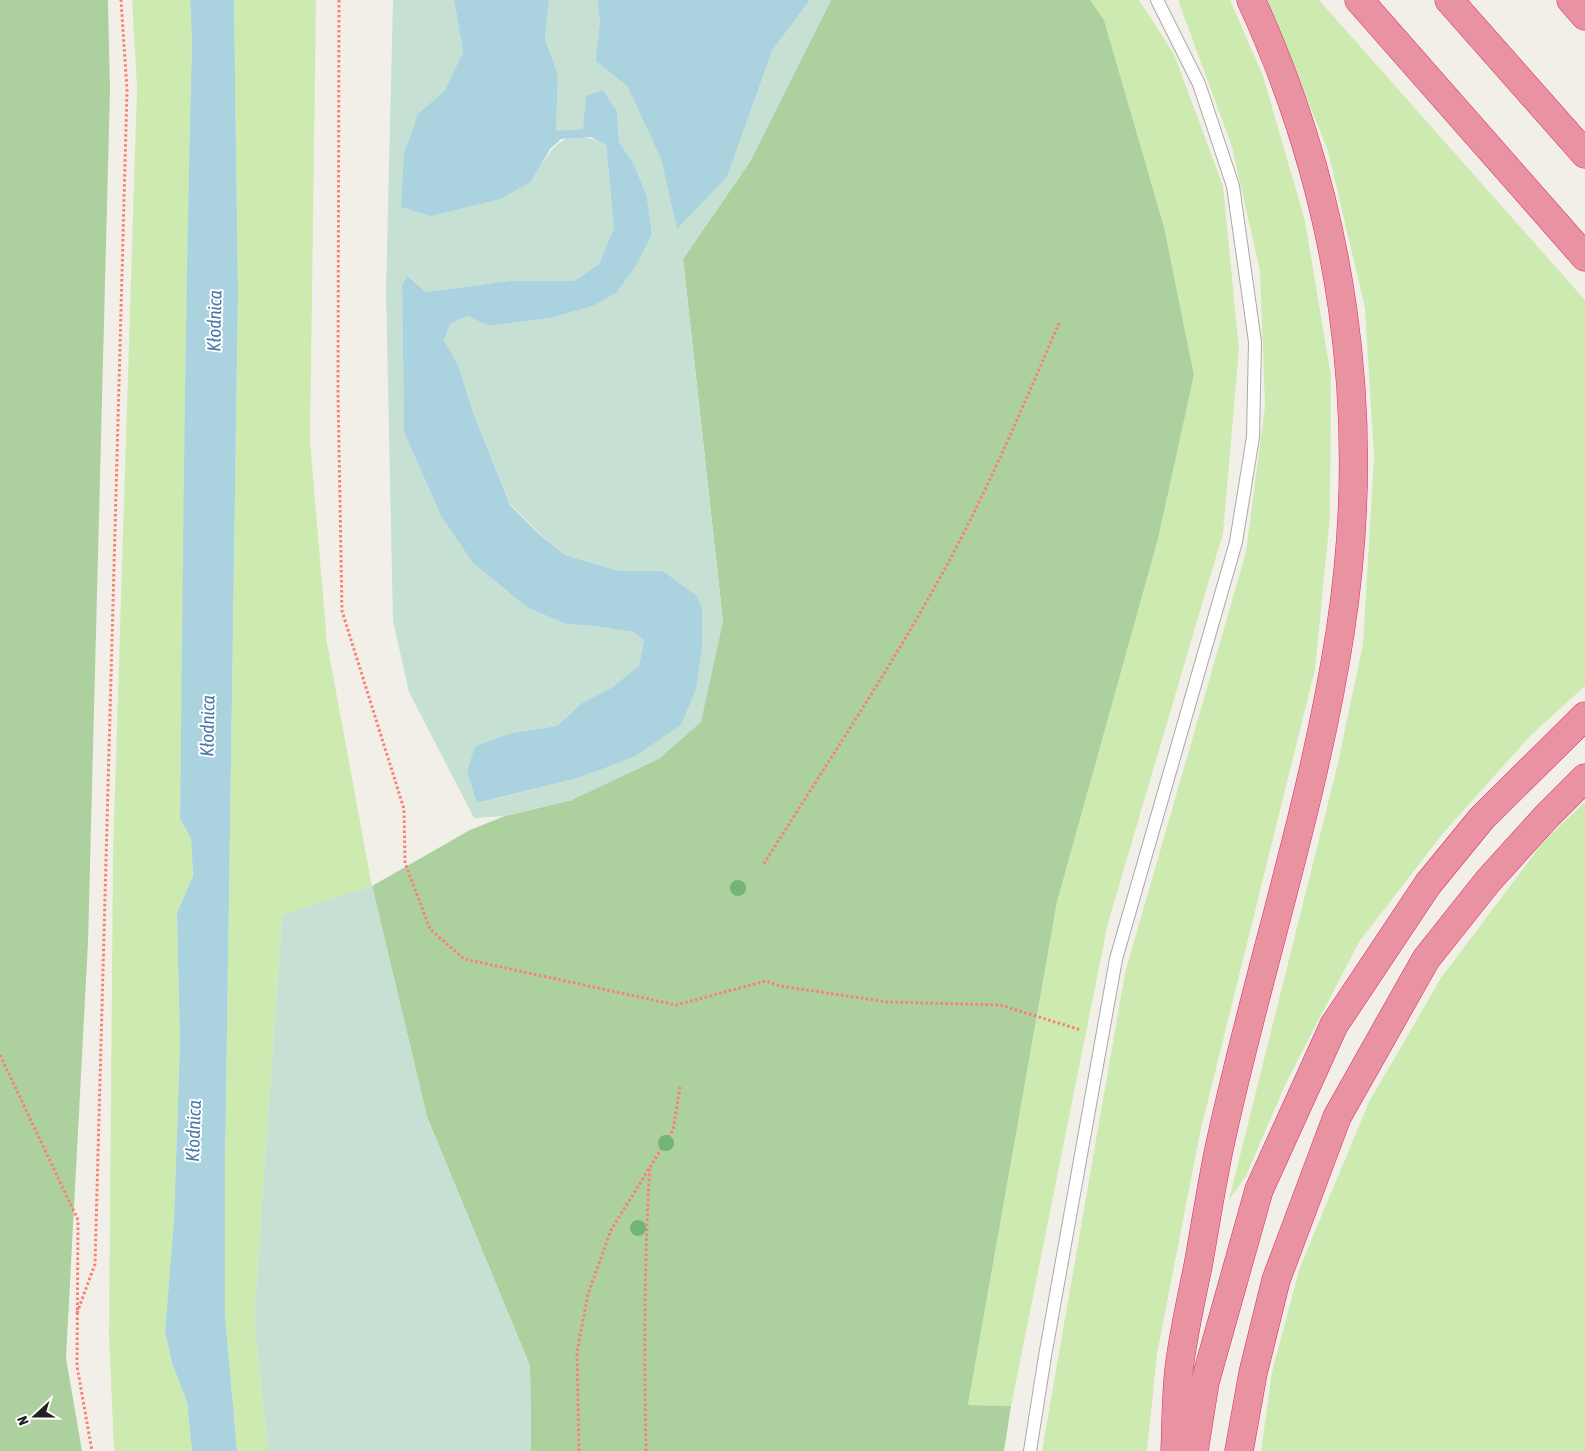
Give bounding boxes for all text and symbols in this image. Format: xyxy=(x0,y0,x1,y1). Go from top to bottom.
water label: Kłodnica xyxy=(202,290,226,352)
water label: Kłodnica xyxy=(195,695,219,757)
water label: Kłodnica xyxy=(181,1100,205,1162)
north arrow xyxy=(10,1391,60,1441)
text: N xyxy=(14,1414,32,1427)

